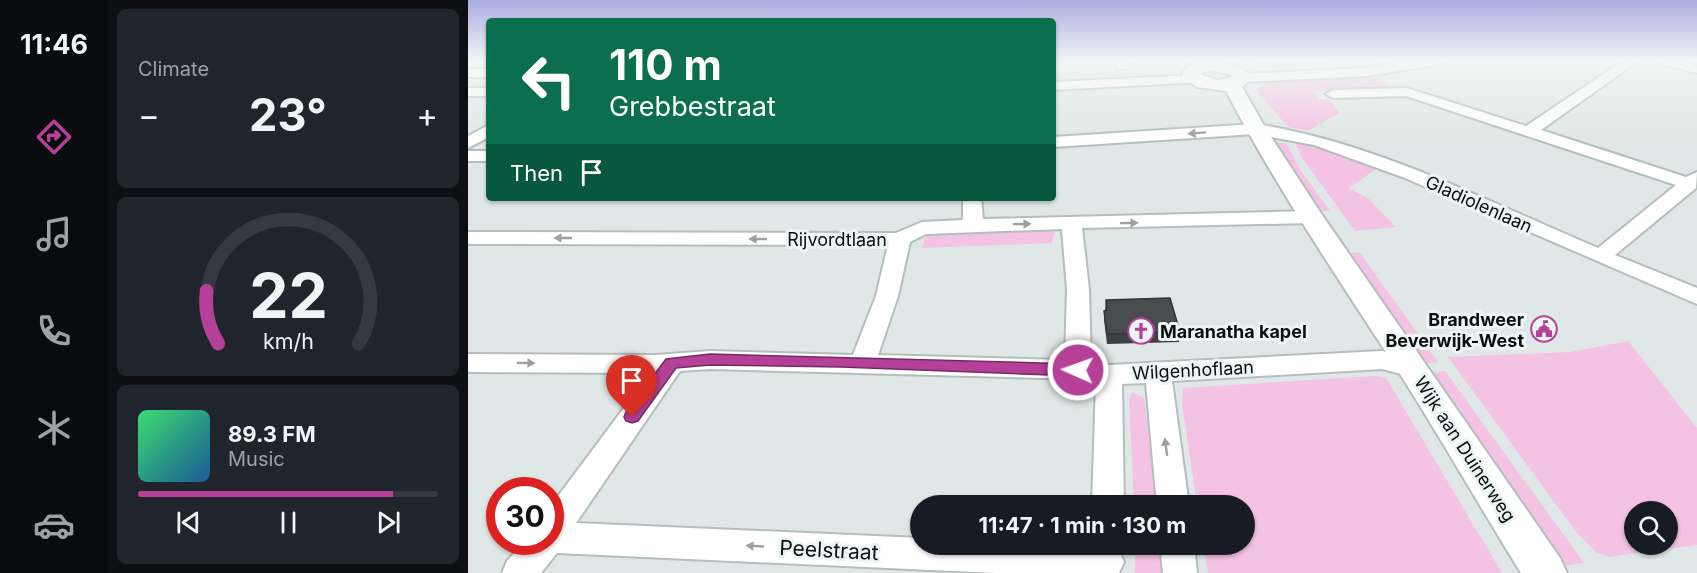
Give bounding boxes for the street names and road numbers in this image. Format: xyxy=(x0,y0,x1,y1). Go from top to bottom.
street label: Gladiolenlaan xyxy=(1422,171,1536,237)
street label: Rijvordtlaan xyxy=(787,229,887,250)
street label: Wilgenhoflaan xyxy=(1132,356,1254,384)
street label: Wijk aan Duinerweg xyxy=(1410,372,1520,526)
street label: Peelstraat xyxy=(779,535,879,565)

